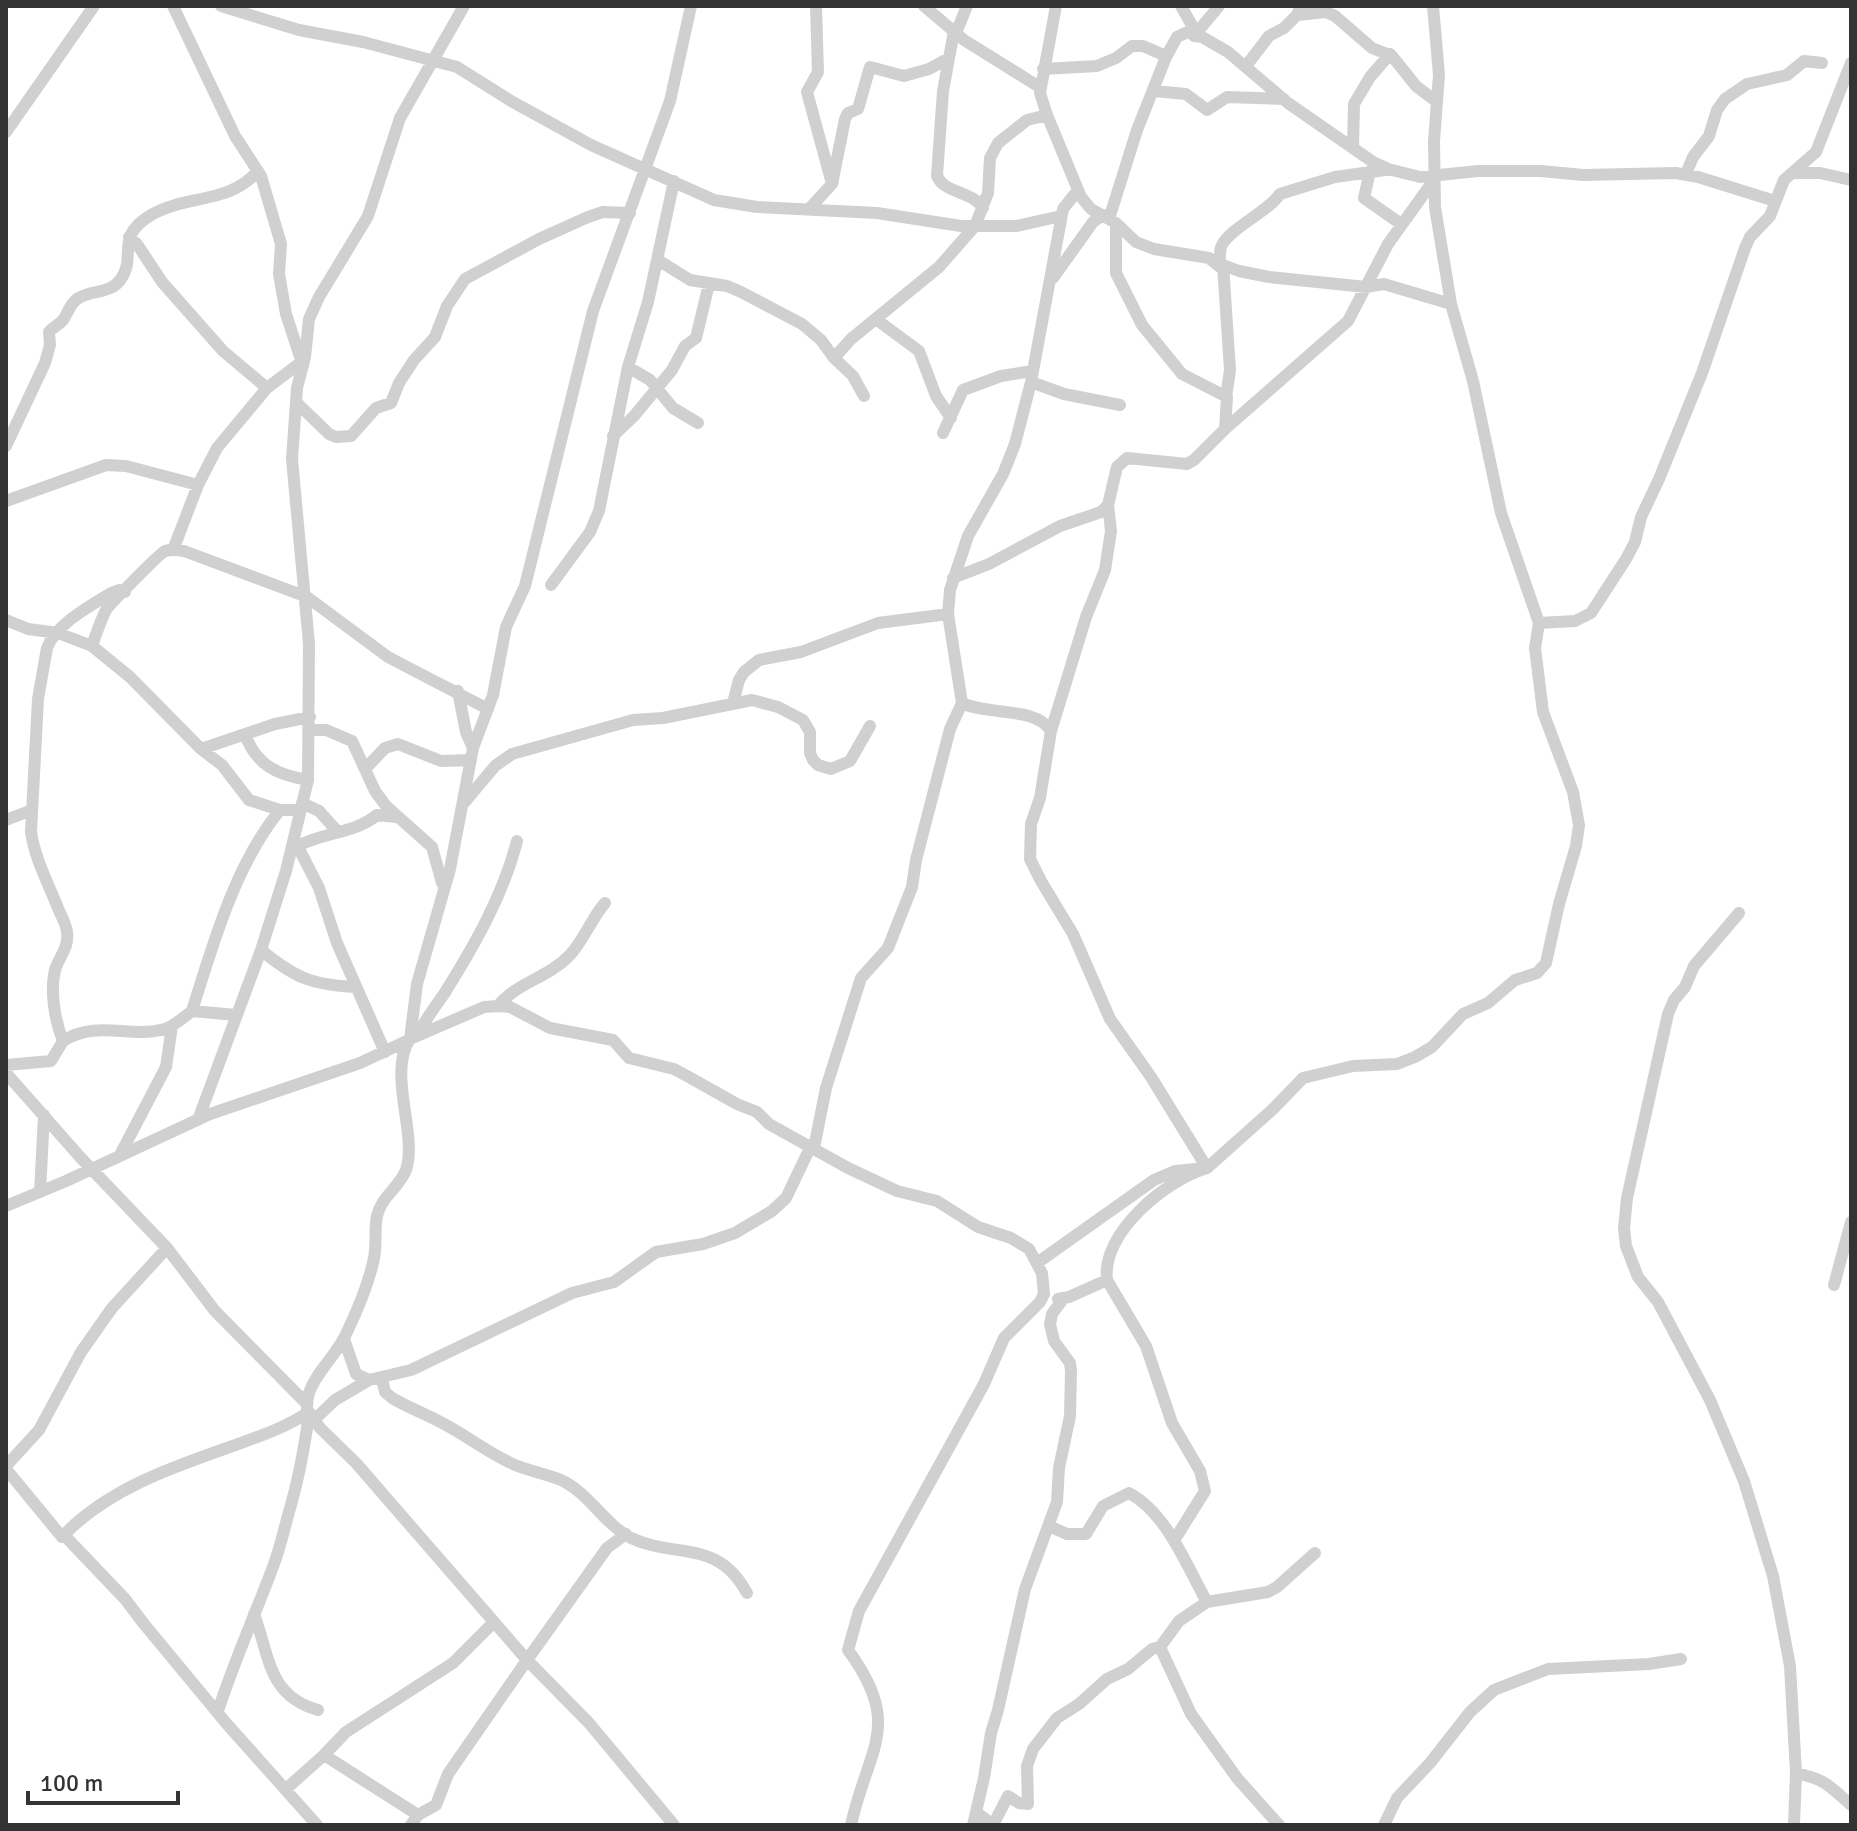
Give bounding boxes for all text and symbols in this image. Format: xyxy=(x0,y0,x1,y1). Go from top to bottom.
scale bar xyxy=(28,1755,178,1805)
text: 100 m xyxy=(40,1768,103,1798)

